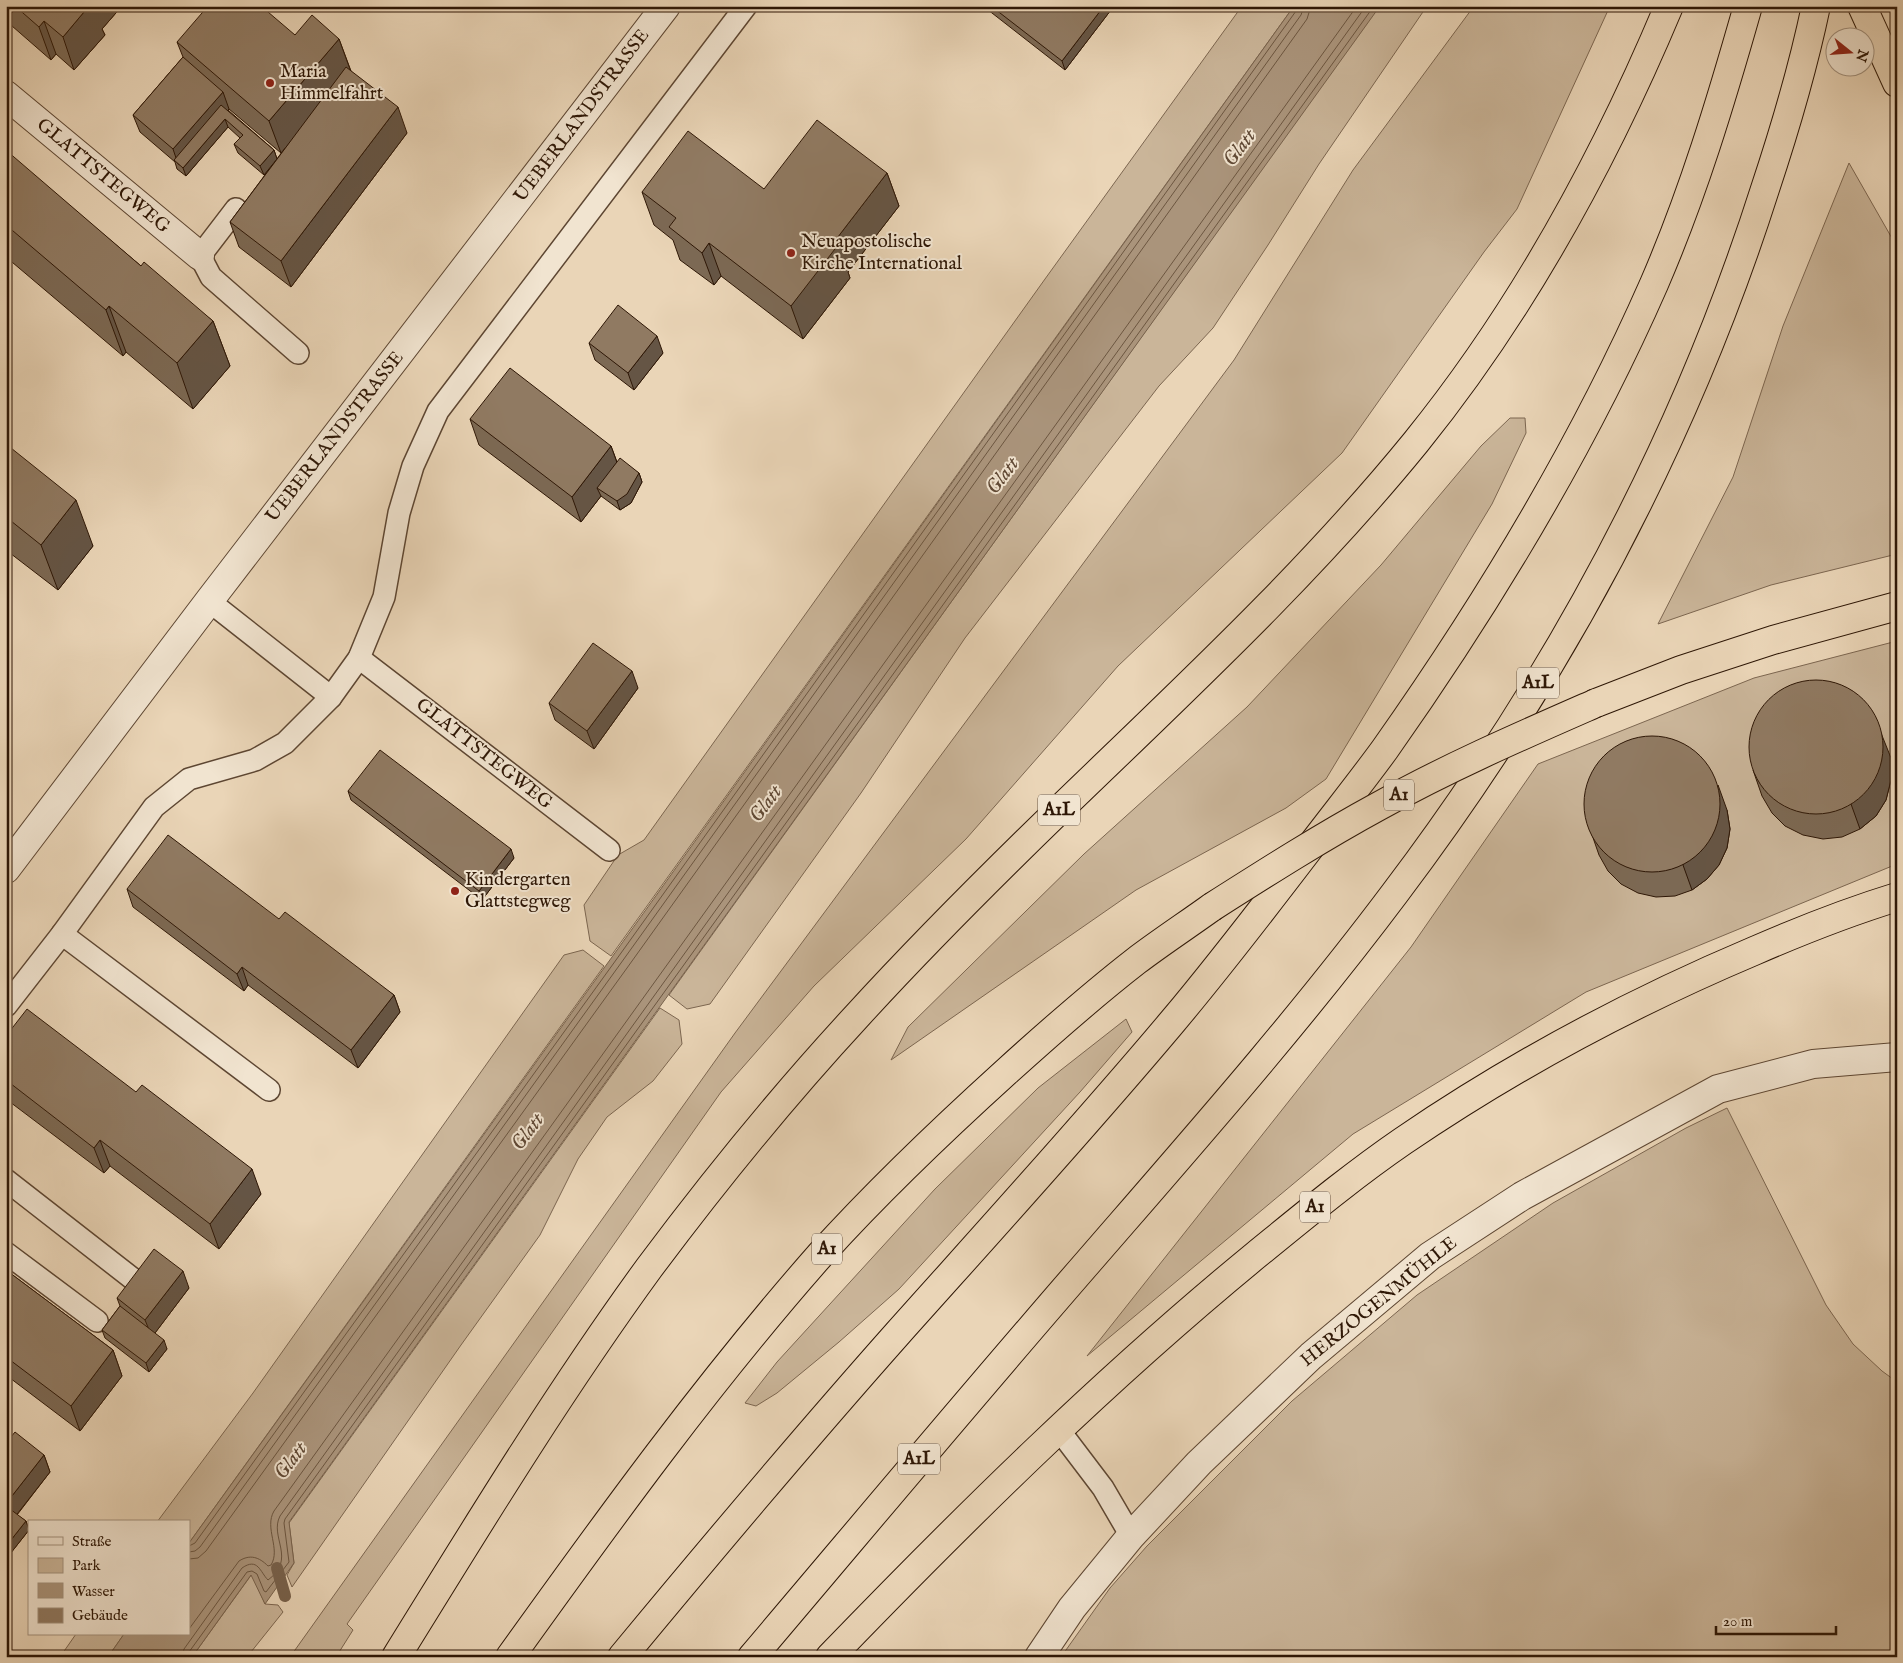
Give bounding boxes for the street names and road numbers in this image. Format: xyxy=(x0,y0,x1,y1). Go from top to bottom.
street label: UEBERLANDSTRASSE xyxy=(509,25,655,207)
street label: GLATTSTEGWEG xyxy=(31,113,175,239)
street label: UEBERLANDSTRASSE xyxy=(261,347,409,527)
road number: A1L xyxy=(1517,668,1559,698)
street label: GLATTSTEGWEG xyxy=(411,693,557,815)
road number: A1 xyxy=(1384,780,1414,810)
road number: A1L xyxy=(1038,794,1080,826)
road number: A1 xyxy=(1300,1192,1330,1222)
street label: HERZOGENMÜHLE xyxy=(1296,1231,1462,1373)
road number: A1 xyxy=(812,1234,842,1264)
road number: A1L xyxy=(898,1444,940,1475)

